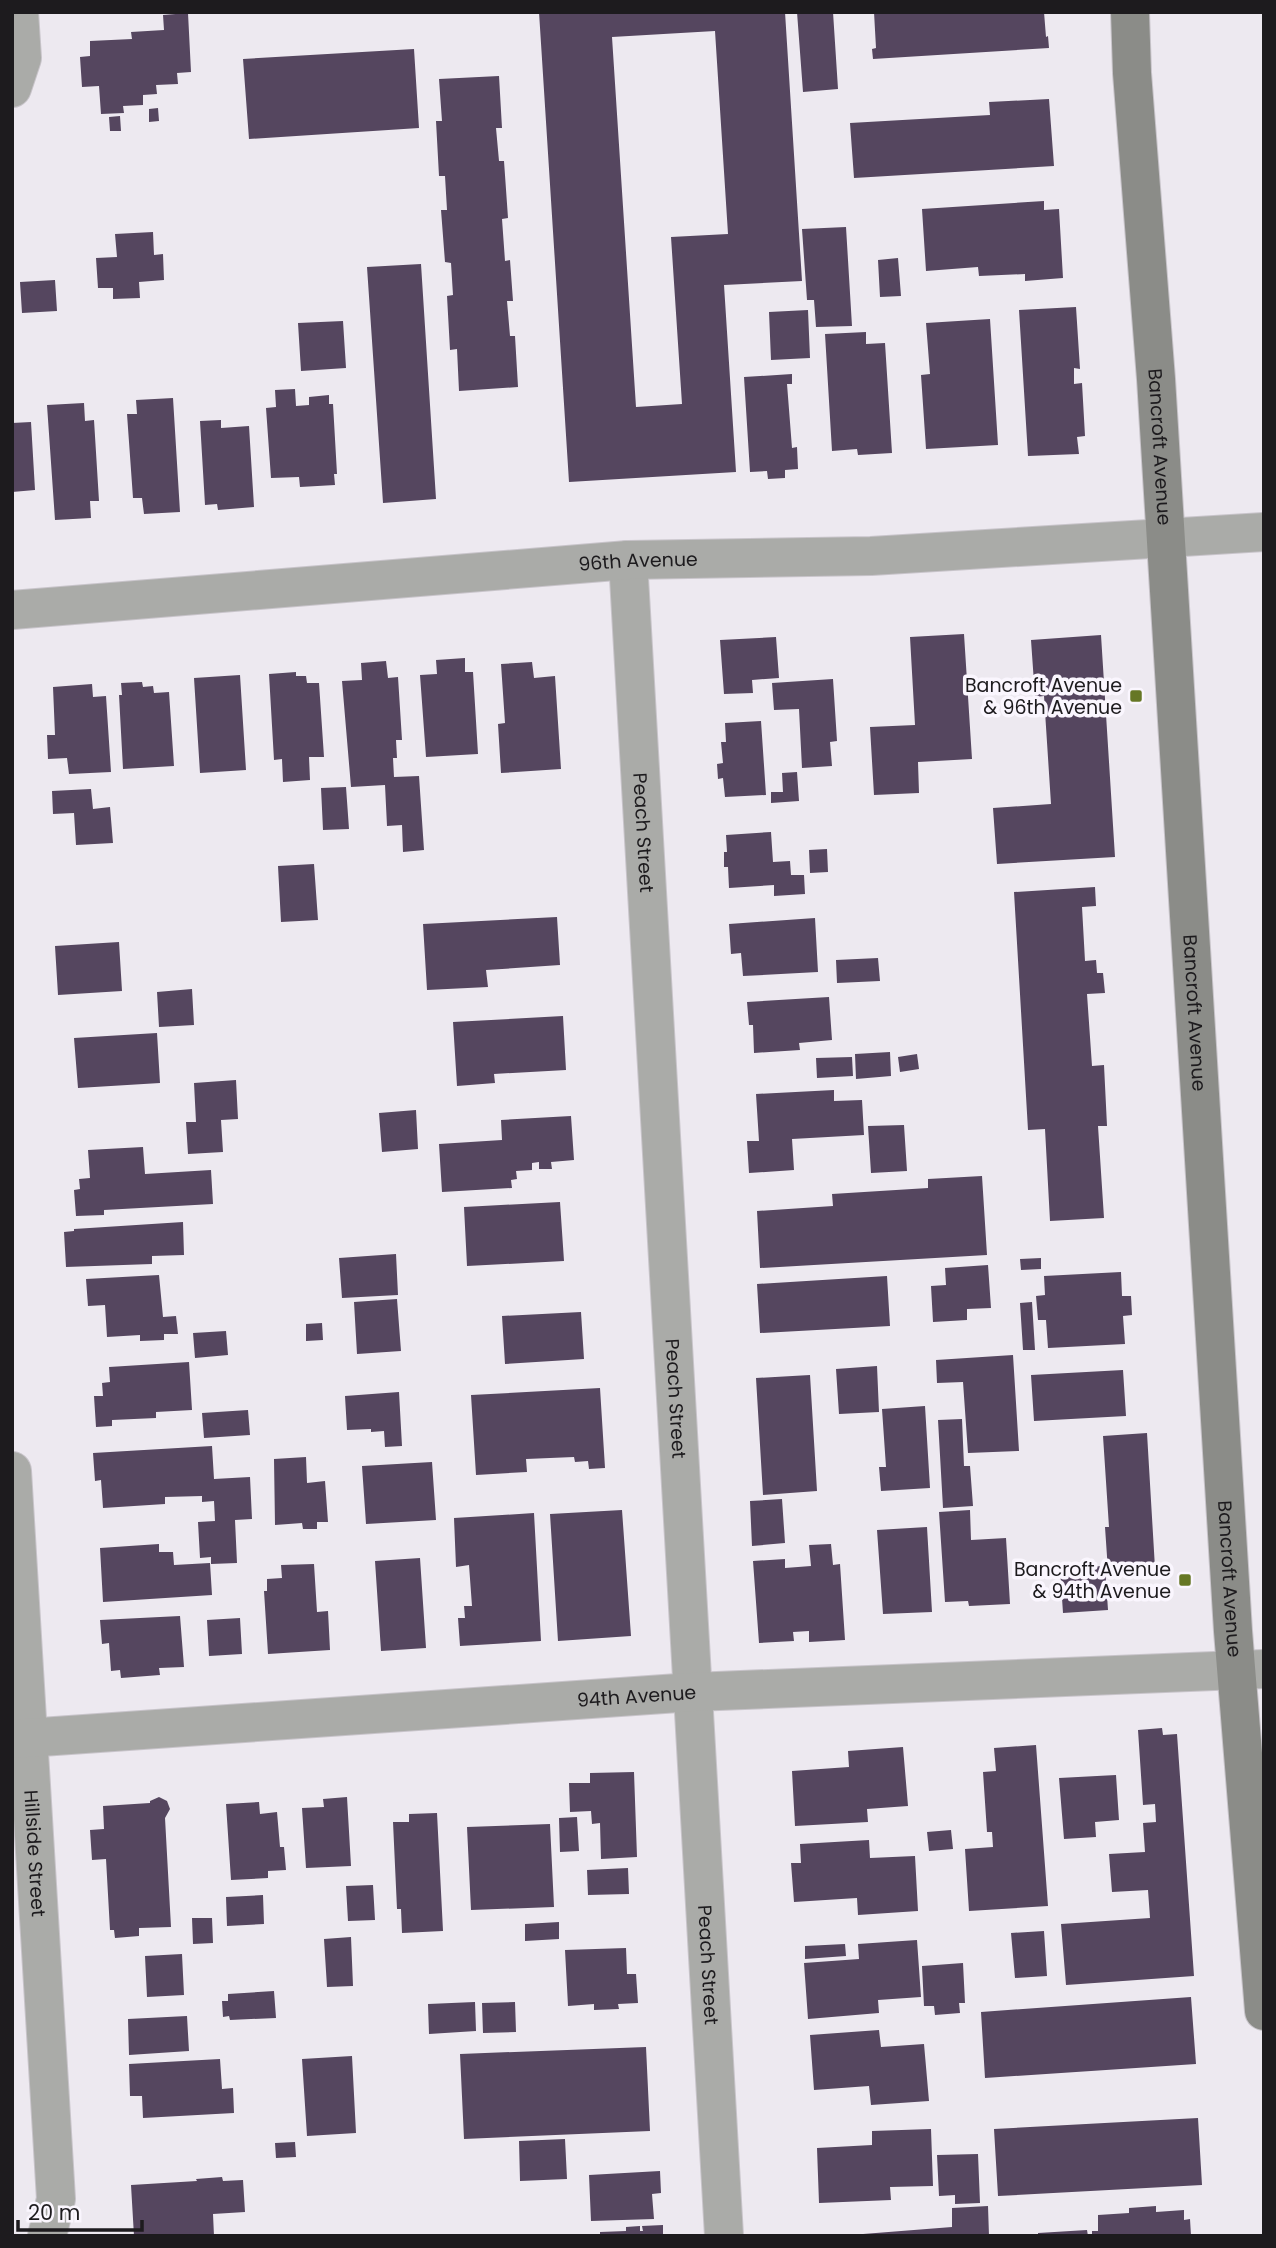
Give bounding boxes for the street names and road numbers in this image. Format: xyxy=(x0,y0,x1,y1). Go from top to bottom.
street label: Bancroft Avenue xyxy=(1142,367,1178,526)
street label: 96th Avenue xyxy=(577,545,698,577)
street label: Peach Street xyxy=(627,772,661,893)
street label: Bancroft Avenue xyxy=(1177,934,1213,1092)
street label: Peach Street xyxy=(659,1338,693,1459)
street label: Bancroft Avenue xyxy=(1211,1500,1249,1658)
street label: 94th Avenue xyxy=(576,1678,697,1713)
street label: Hillside Street xyxy=(18,1789,52,1918)
street label: Peach Street xyxy=(692,1904,725,2026)

